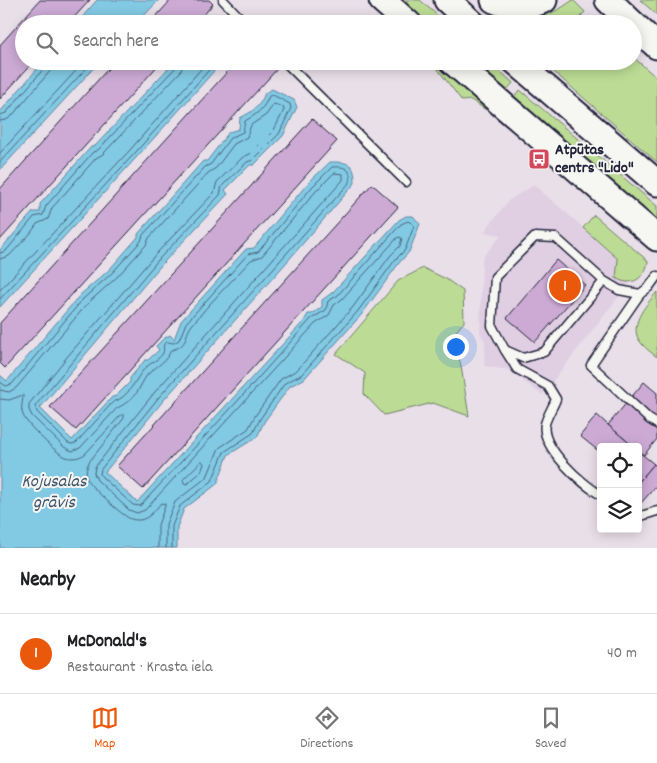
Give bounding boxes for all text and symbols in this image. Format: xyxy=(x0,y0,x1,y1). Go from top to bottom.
search box xyxy=(15,15,642,70)
icon: search xyxy=(33,29,61,57)
text: Search here xyxy=(73,29,159,56)
place label: Atpūtas centrs "Lido" xyxy=(555,139,634,180)
bus stop icon: Atpūtas centrs "Lido" xyxy=(527,147,551,171)
pin: 1 xyxy=(549,267,581,305)
your location xyxy=(443,334,469,360)
map controls xyxy=(597,443,642,533)
button: locate xyxy=(597,443,642,488)
water label: Kojusalas grāvis xyxy=(21,470,87,516)
button: layers xyxy=(597,488,642,533)
text: Nearby xyxy=(20,566,75,596)
text: McDonald's xyxy=(67,629,147,656)
text: 1 xyxy=(34,642,38,665)
text: 40 m xyxy=(607,642,637,665)
text: Restaurant · Krasta iela xyxy=(67,656,213,679)
tab: Map xyxy=(91,704,119,754)
tab: Directions xyxy=(300,704,353,754)
tab: Saved xyxy=(535,704,566,754)

